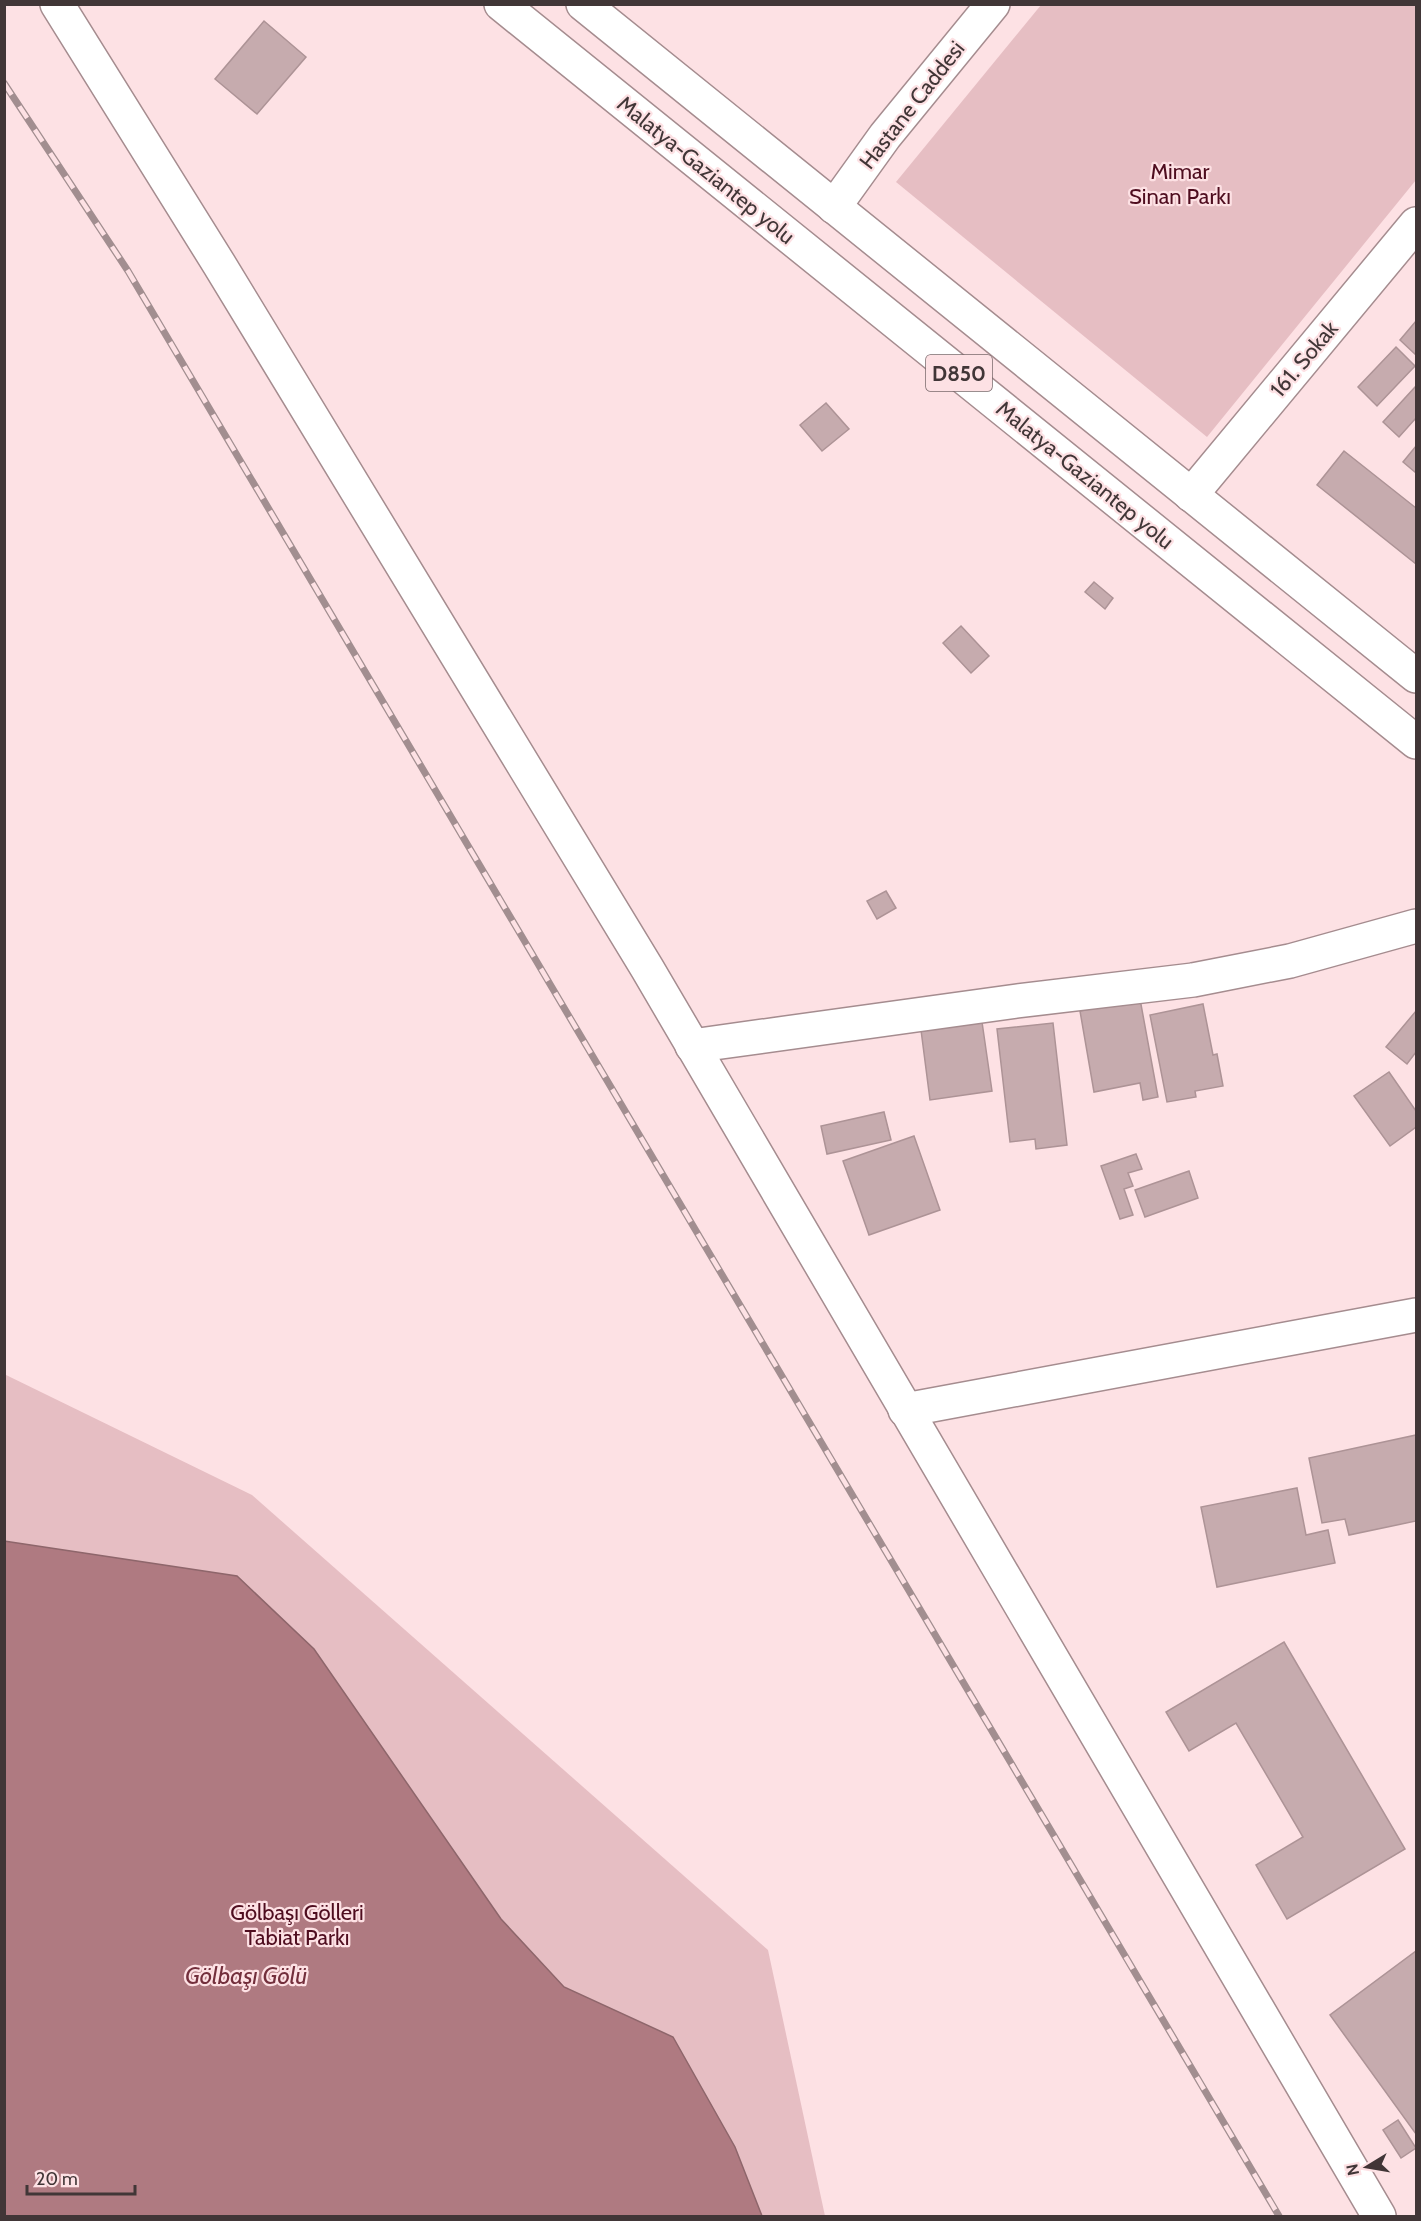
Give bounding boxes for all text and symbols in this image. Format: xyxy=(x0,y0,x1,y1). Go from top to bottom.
street label: Hastane Caddesi xyxy=(854,36,970,174)
street label: Malatya-Gaziantep yolu xyxy=(612,90,800,250)
park label: Mimar Sinan Parkı xyxy=(1129,158,1231,210)
street label: 161. Sokak xyxy=(1264,315,1344,403)
road number: D850 xyxy=(926,355,992,391)
street label: Malatya-Gaziantep yolu xyxy=(991,395,1179,555)
park label: Gölbaşı Gölleri Tabiat Parkı xyxy=(230,1899,364,1951)
water label: Gölbaşı Gölü xyxy=(185,1961,307,1990)
north arrow xyxy=(1337,2137,1397,2197)
scale bar xyxy=(27,2158,135,2196)
text: N xyxy=(1342,2162,1363,2177)
text: 20 m xyxy=(36,2168,78,2190)

